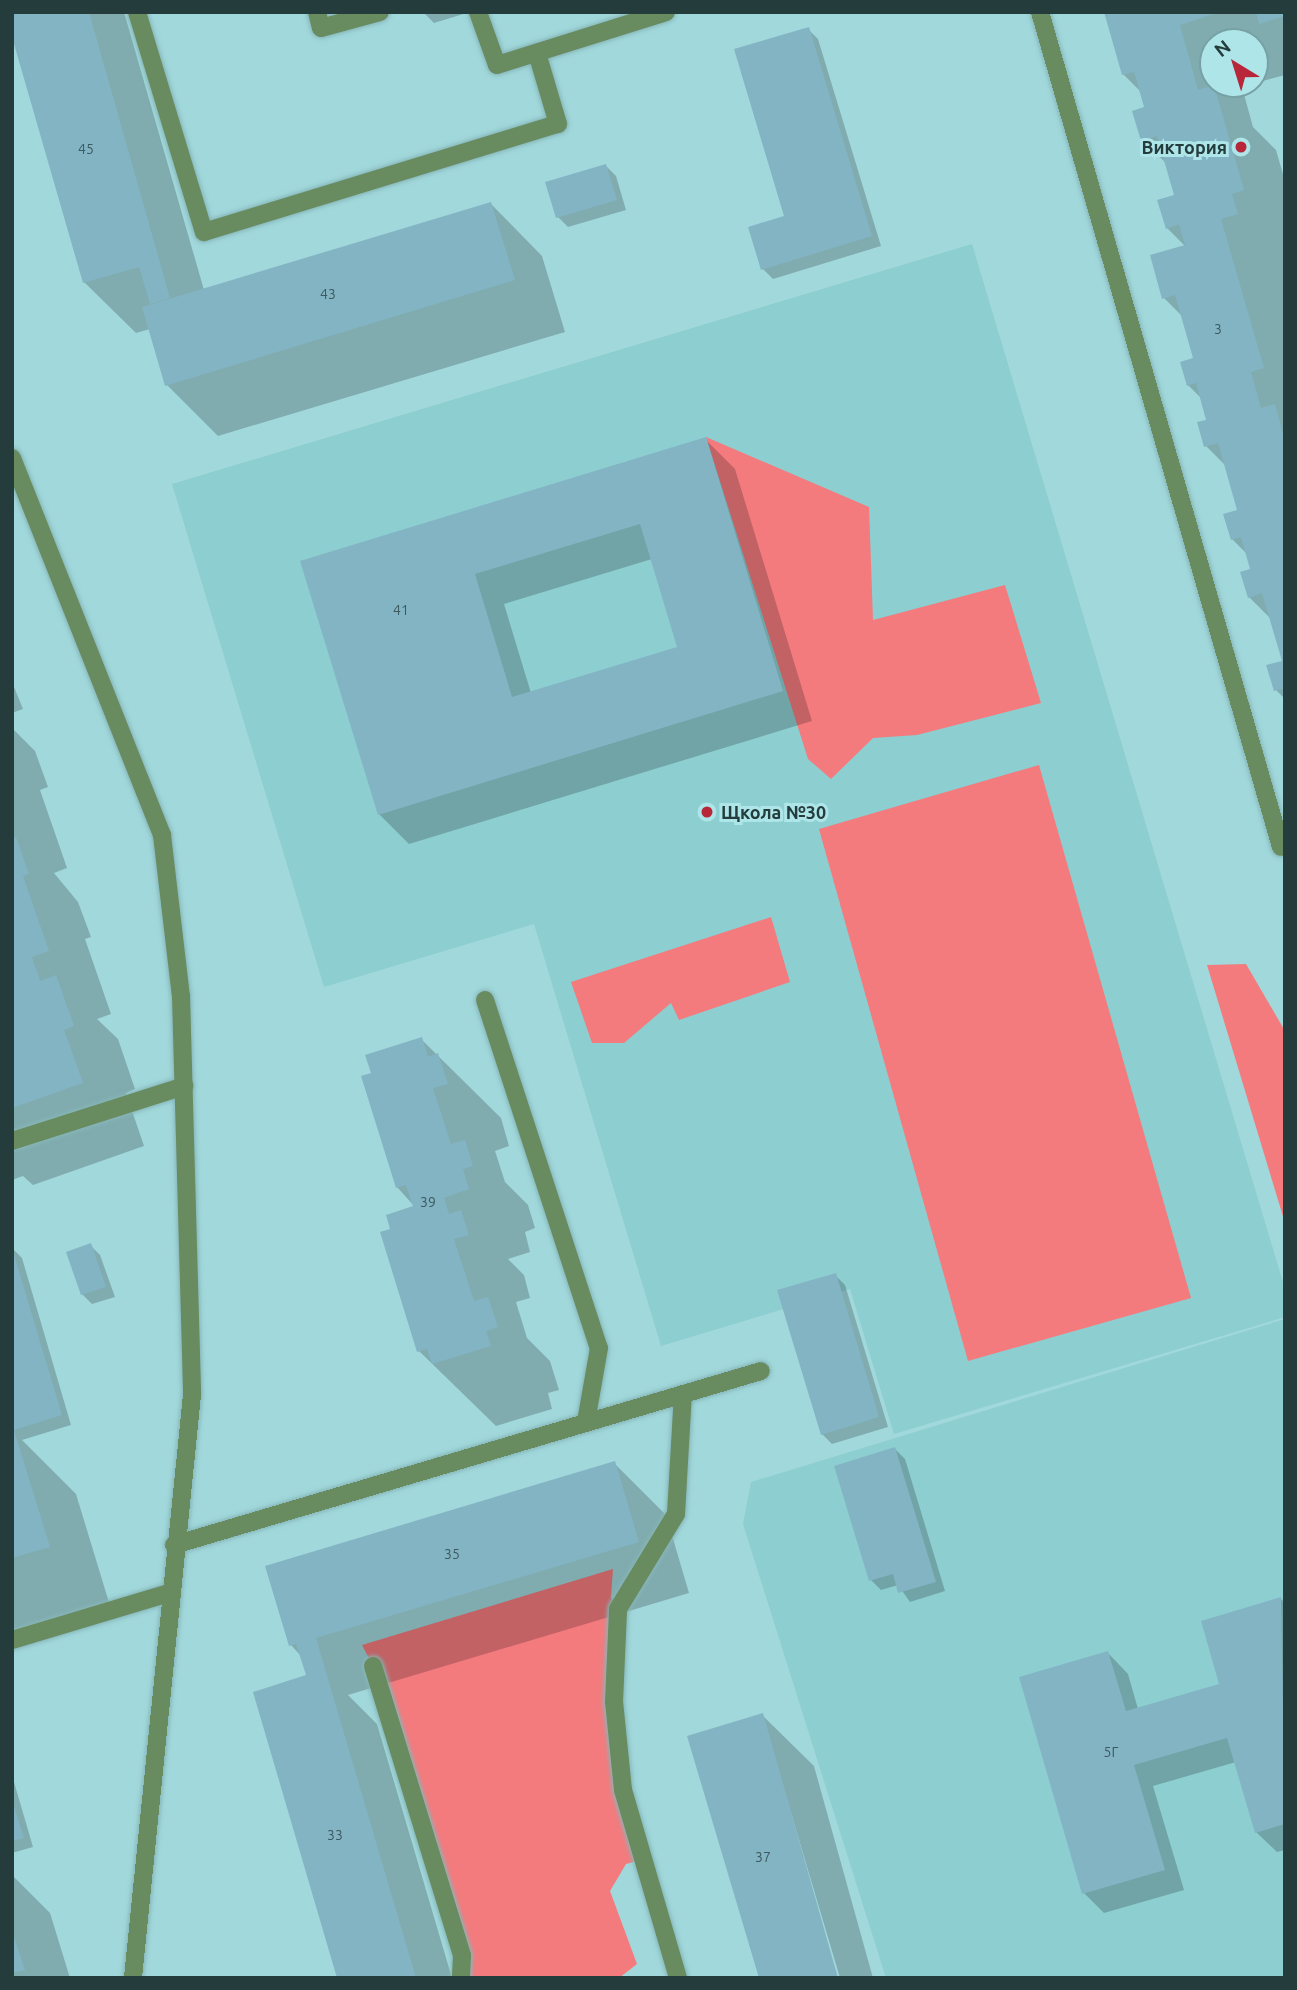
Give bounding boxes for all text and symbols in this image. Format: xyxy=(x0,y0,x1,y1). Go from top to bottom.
north arrow xyxy=(1199,28,1269,98)
text: N xyxy=(1210,35,1235,61)
place label: Виктория xyxy=(1142,136,1227,158)
marker: Виктория xyxy=(1233,139,1249,155)
house number: 45 xyxy=(78,141,94,157)
house number: 43 xyxy=(320,286,336,302)
house number: 3 xyxy=(1214,321,1222,337)
house number: 41 xyxy=(393,602,409,618)
place label: Щкола №30 xyxy=(721,801,826,823)
marker: Щкола №30 xyxy=(699,804,715,820)
house number: 39 xyxy=(420,1194,436,1210)
house number: 35 xyxy=(444,1546,460,1562)
house number: 5Г xyxy=(1104,1744,1118,1760)
house number: 33 xyxy=(327,1827,343,1843)
house number: 37 xyxy=(755,1849,771,1865)

